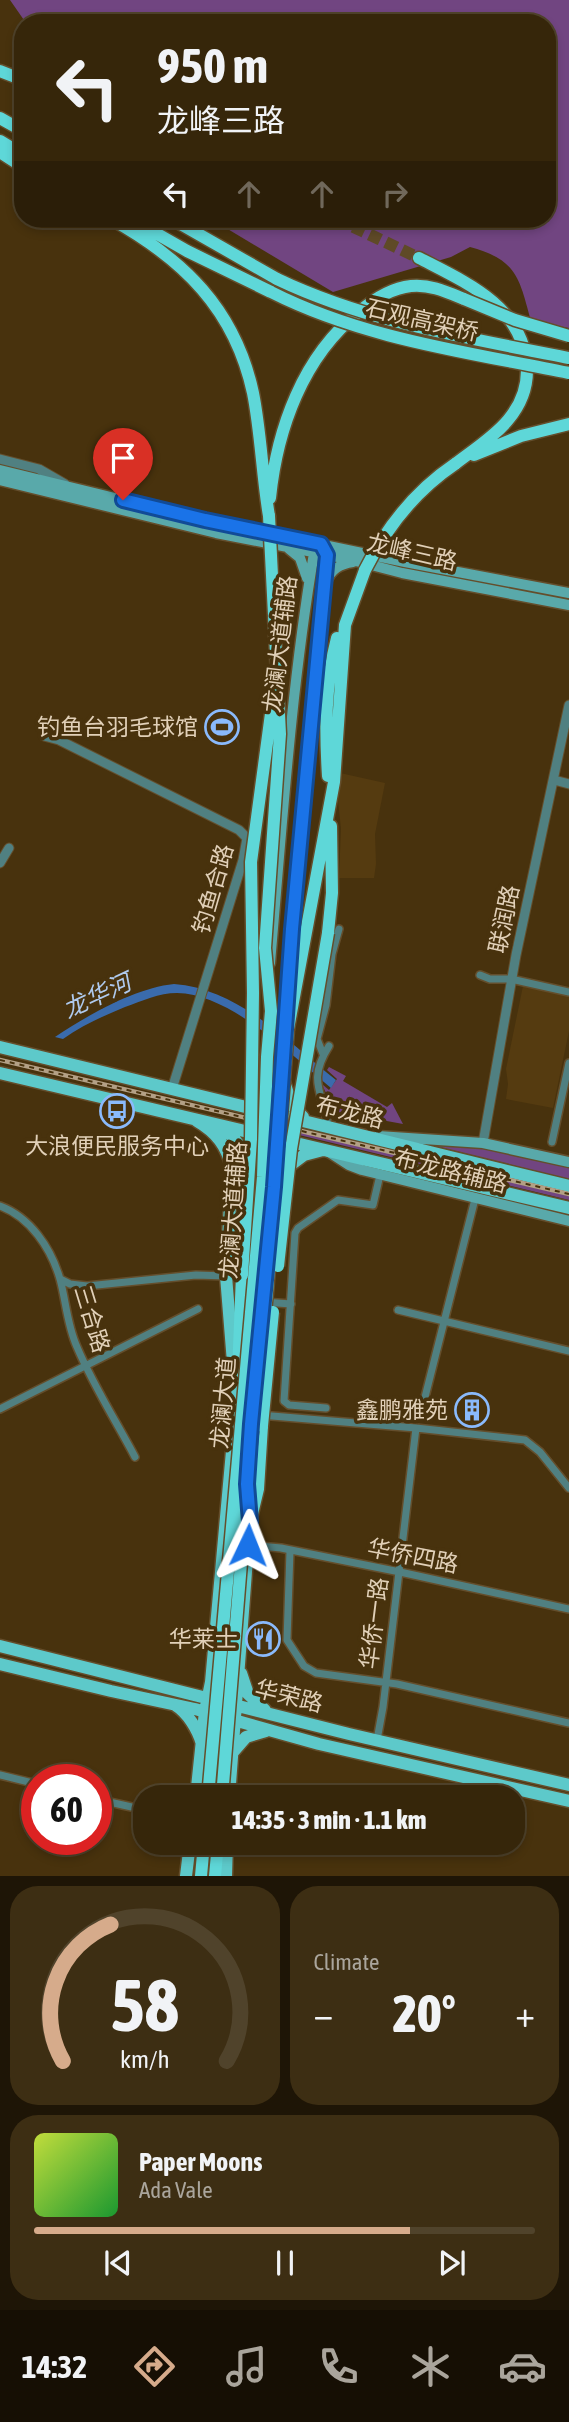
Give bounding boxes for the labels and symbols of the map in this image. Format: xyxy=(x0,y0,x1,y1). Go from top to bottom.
street label: 石观高架桥 xyxy=(363,294,481,346)
pin xyxy=(93,428,153,500)
street label: 龙峰三路 xyxy=(364,529,460,575)
street label: 龙澜大道辅路 xyxy=(259,574,301,714)
sports icon: 钓鱼台羽毛球馆 xyxy=(203,708,241,746)
place label: 钓鱼台羽毛球馆 xyxy=(37,714,198,740)
street label: 钓鱼合路 xyxy=(188,841,238,937)
street label: 联润路 xyxy=(484,883,524,955)
water label: 龙华河 xyxy=(58,966,139,1023)
street label: 布龙路 xyxy=(313,1091,387,1133)
bus stop icon: 大浪便民服务中心 xyxy=(98,1092,136,1130)
place label: 大浪便民服务中心 xyxy=(25,1133,209,1159)
street label: 龙澜大道辅路 xyxy=(215,1140,251,1280)
street label: 布龙路辅路 xyxy=(392,1144,510,1198)
street label: 三合路 xyxy=(69,1282,115,1356)
street label: 龙澜大道 xyxy=(206,1356,240,1450)
building icon: 鑫鹏雅苑 xyxy=(453,1391,491,1429)
place label: 鑫鹏雅苑 xyxy=(356,1397,448,1423)
position arrow xyxy=(211,1508,285,1582)
street label: 华侨四路 xyxy=(365,1534,461,1578)
street label: 华侨一路 xyxy=(355,1576,393,1670)
restaurant icon: 华莱士 xyxy=(244,1620,282,1658)
place label: 华莱士 xyxy=(169,1626,238,1652)
street label: 华荣路 xyxy=(252,1675,326,1717)
speed limit sign: 60 xyxy=(21,1764,112,1855)

